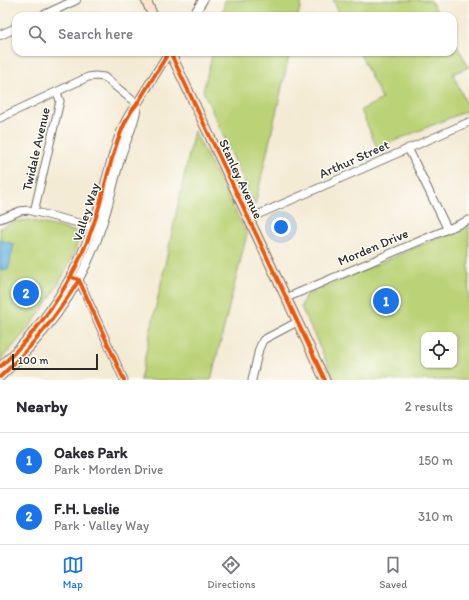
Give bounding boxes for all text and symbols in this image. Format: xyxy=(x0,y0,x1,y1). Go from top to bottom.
search box xyxy=(12,12,457,56)
icon: search xyxy=(26,23,48,45)
text: Search here xyxy=(58,25,133,43)
street label: Twidale Avenue xyxy=(19,106,53,192)
street label: Stanley Avenue xyxy=(216,137,266,221)
street label: Arthur Street xyxy=(317,137,391,181)
street label: Valley Way xyxy=(70,181,102,243)
your location xyxy=(271,217,291,237)
street label: Morden Drive xyxy=(336,225,410,269)
pin: 2 xyxy=(13,278,39,308)
pin: 1 xyxy=(373,286,399,316)
map controls xyxy=(421,332,457,368)
button: locate xyxy=(421,332,457,368)
scale bar xyxy=(12,352,98,371)
text: 100 m xyxy=(18,354,48,367)
text: Nearby xyxy=(16,396,68,416)
text: 2 results xyxy=(405,399,453,414)
text: Oakes Park xyxy=(54,444,128,462)
text: 1 xyxy=(26,453,32,468)
text: 150 m xyxy=(418,453,453,468)
text: Park · Morden Drive xyxy=(54,462,163,477)
text: F.H. Leslie xyxy=(54,500,120,518)
text: 2 xyxy=(26,509,32,524)
text: 310 m xyxy=(418,509,453,524)
text: Park · Valley Way xyxy=(54,518,149,533)
tab: Map xyxy=(62,554,84,591)
tab: Directions xyxy=(207,554,256,591)
tab: Saved xyxy=(379,554,407,591)

